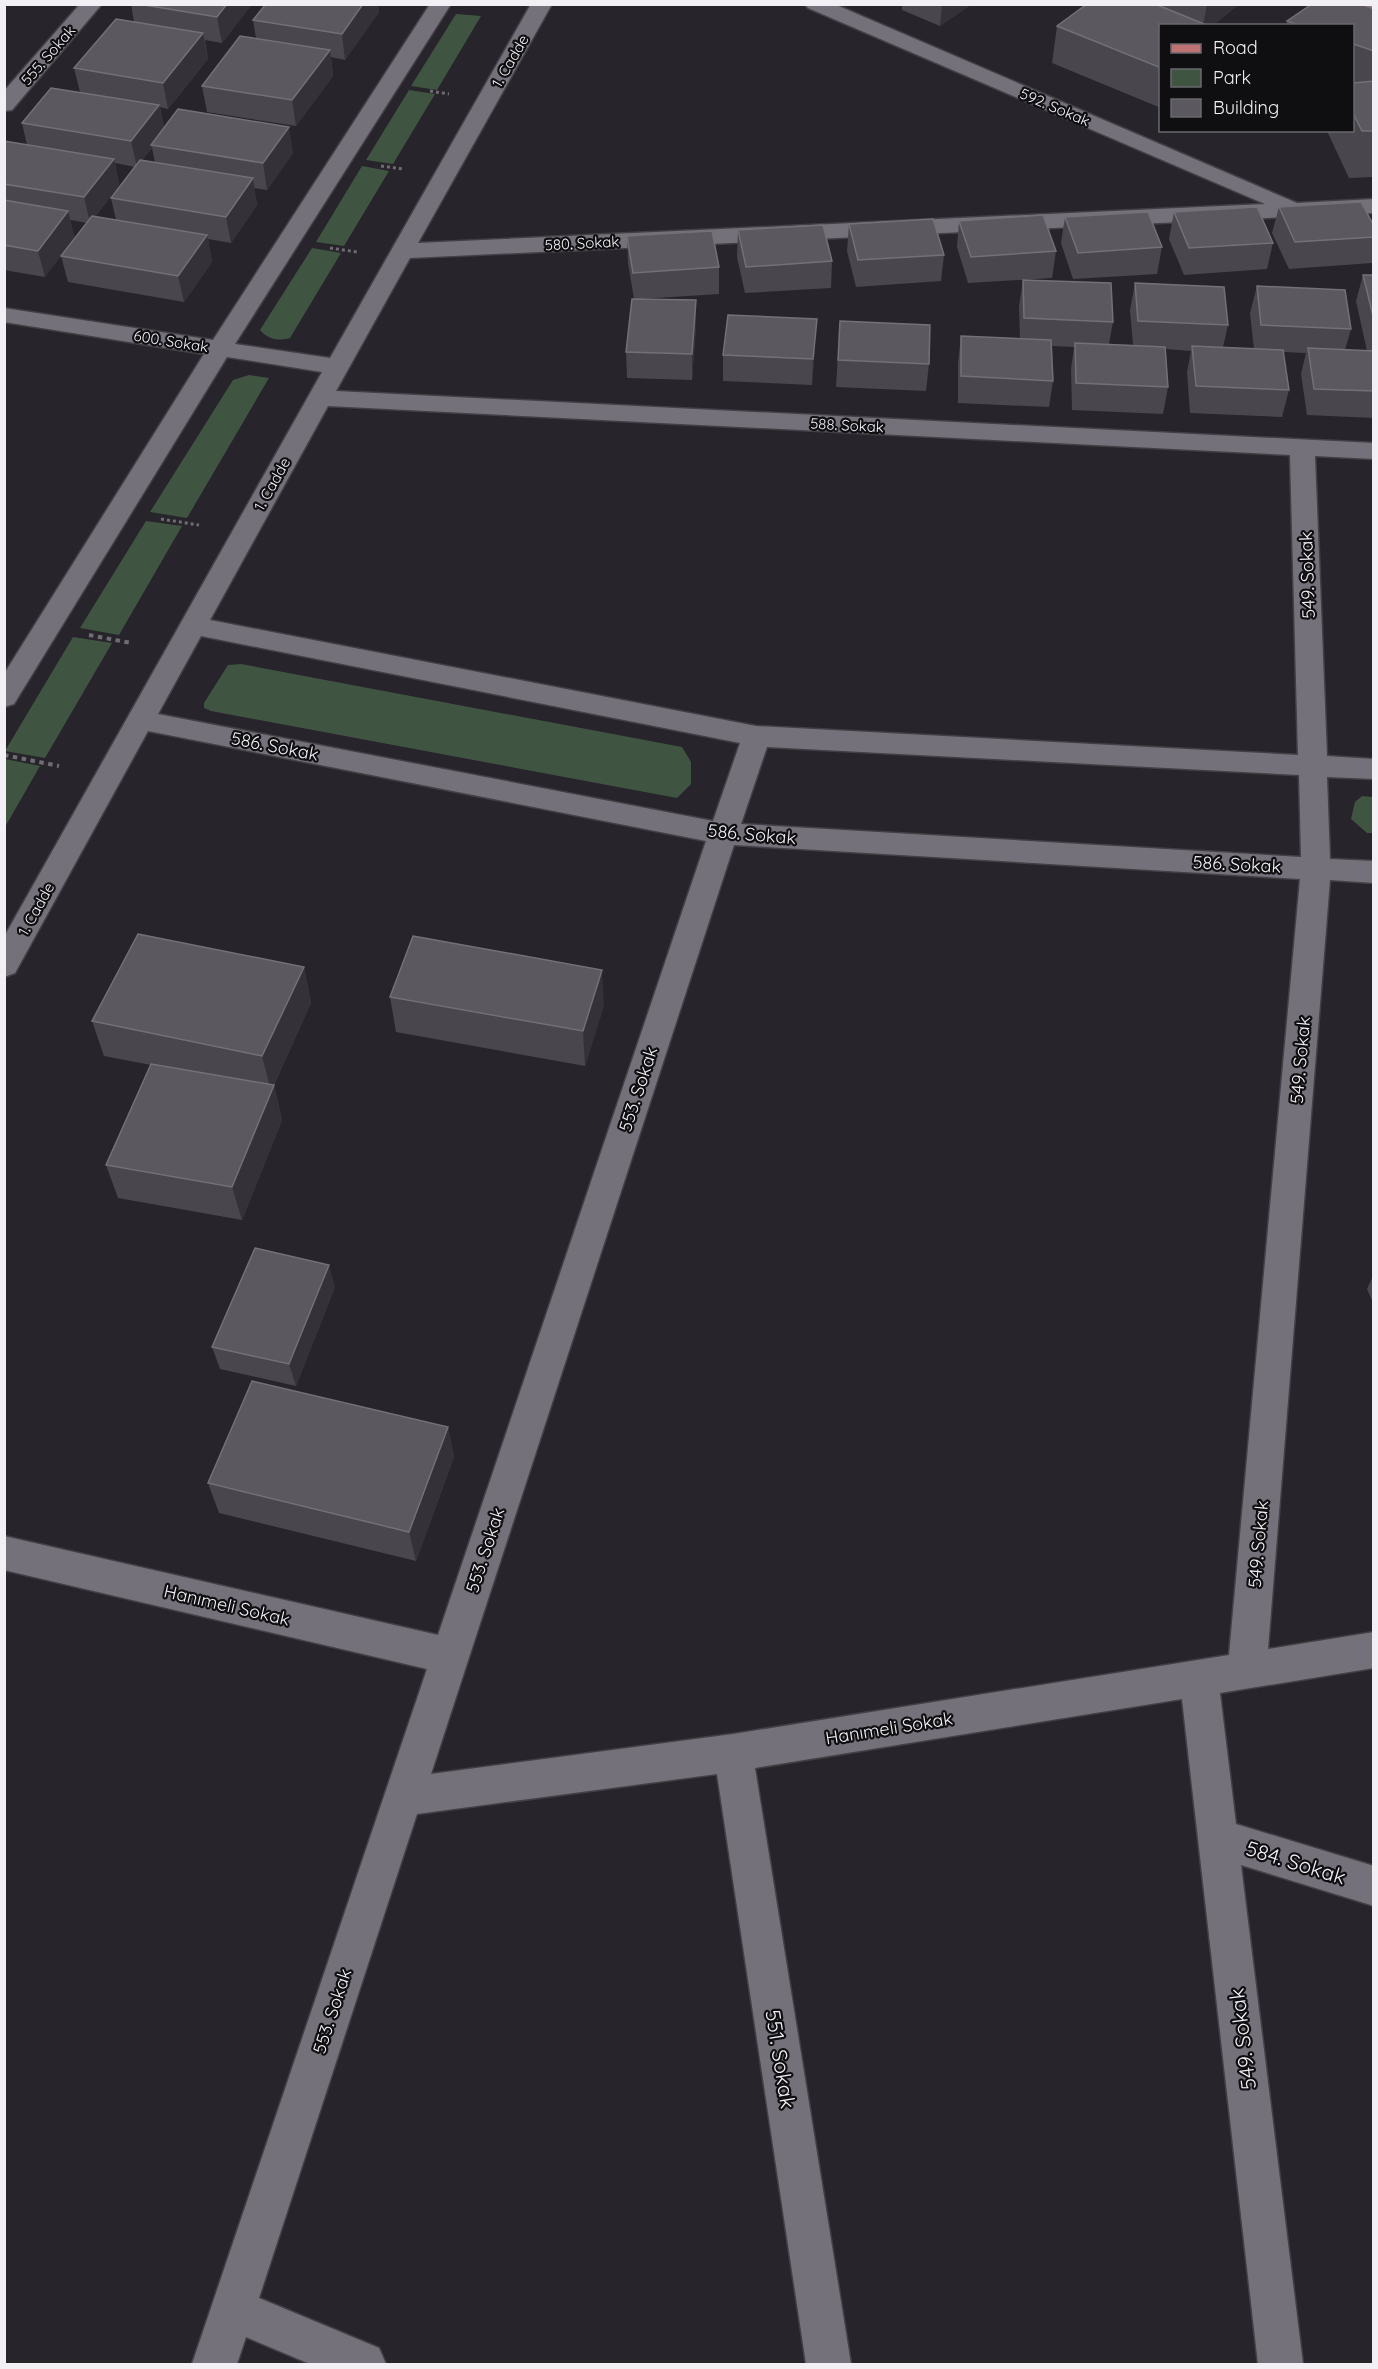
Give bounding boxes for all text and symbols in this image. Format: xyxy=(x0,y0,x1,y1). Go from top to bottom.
street label: 555. Sokak xyxy=(17,21,79,89)
legend xyxy=(1159,24,1354,132)
street label: 1. Cadde xyxy=(487,31,533,91)
text: Road xyxy=(1213,36,1258,59)
text: Park xyxy=(1213,66,1251,89)
street label: 592. Sokak xyxy=(1017,84,1093,130)
text: Building xyxy=(1213,96,1279,119)
street label: 580. Sokak xyxy=(544,232,620,254)
street label: 600. Sokak xyxy=(132,326,210,356)
street label: 588. Sokak xyxy=(810,414,884,436)
street label: 1. Cadde xyxy=(250,454,294,514)
street label: 549. Sokak xyxy=(1294,531,1320,619)
street label: 586. Sokak xyxy=(229,726,321,766)
street label: 586. Sokak xyxy=(707,819,797,849)
street label: 586. Sokak xyxy=(1192,850,1282,878)
street label: 1. Cadde xyxy=(14,879,58,939)
street label: 549. Sokak xyxy=(1285,1015,1315,1105)
street label: 553. Sokak xyxy=(613,1043,663,1135)
street label: 549. Sokak xyxy=(1243,1499,1273,1589)
street label: 553. Sokak xyxy=(460,1504,510,1596)
street label: Hanımeli Sokak xyxy=(162,1579,292,1631)
street label: Hanımeli Sokak xyxy=(824,1707,954,1749)
street label: 584. Sokak xyxy=(1243,1835,1349,1889)
street label: 553. Sokak xyxy=(307,1965,357,2057)
street label: 549. Sokak xyxy=(1223,1987,1261,2091)
street label: 551. Sokak xyxy=(760,2008,802,2110)

